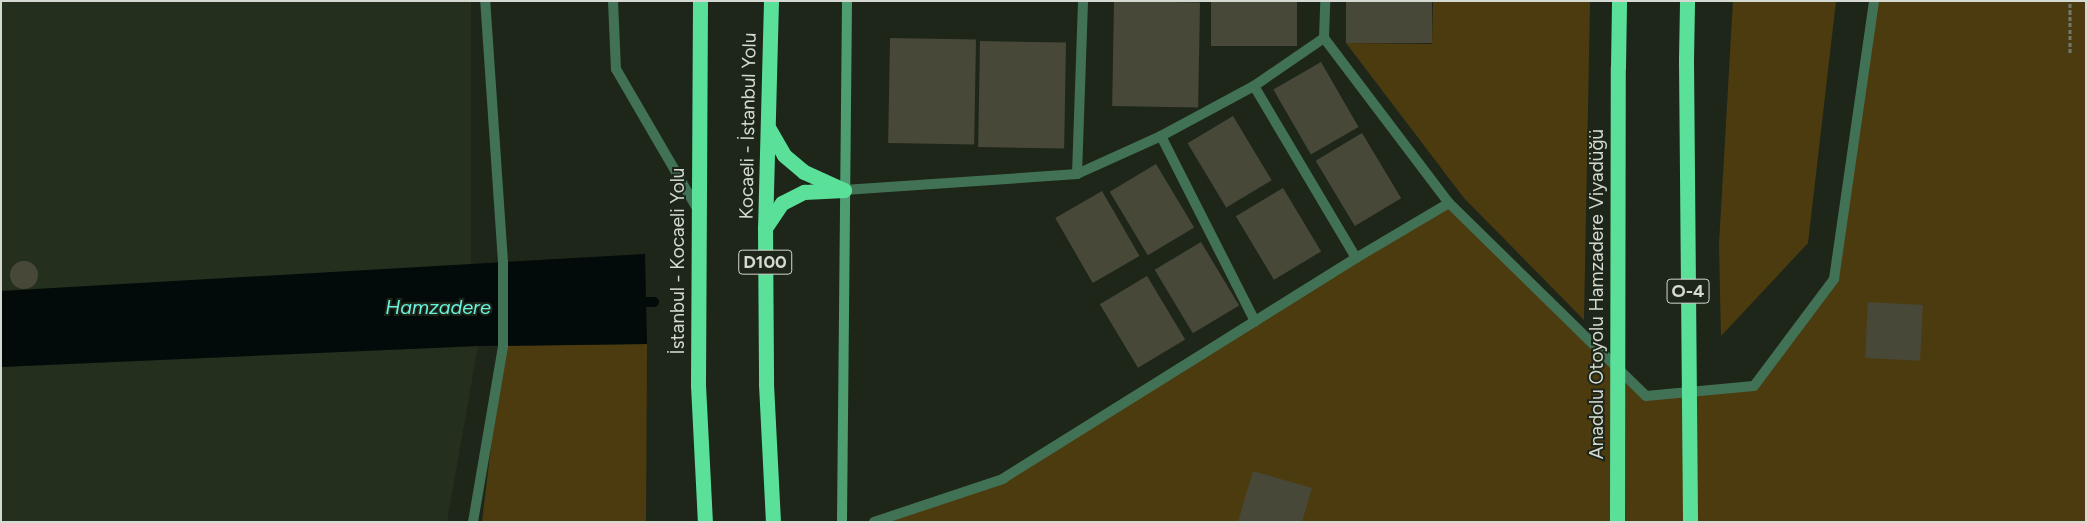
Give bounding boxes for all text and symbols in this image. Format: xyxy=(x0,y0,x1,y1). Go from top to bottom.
street label: Kocaeli - İstanbul Yolu xyxy=(735,32,761,220)
street label: Anadolu Otoyolu Hamzadere Viyadüğü xyxy=(1586,129,1608,459)
street label: İstanbul - Kocaeli Yolu xyxy=(667,168,689,354)
road number: D100 xyxy=(738,246,792,278)
road number: O-4 xyxy=(1666,276,1710,306)
water label: Hamzadere xyxy=(385,295,491,319)

